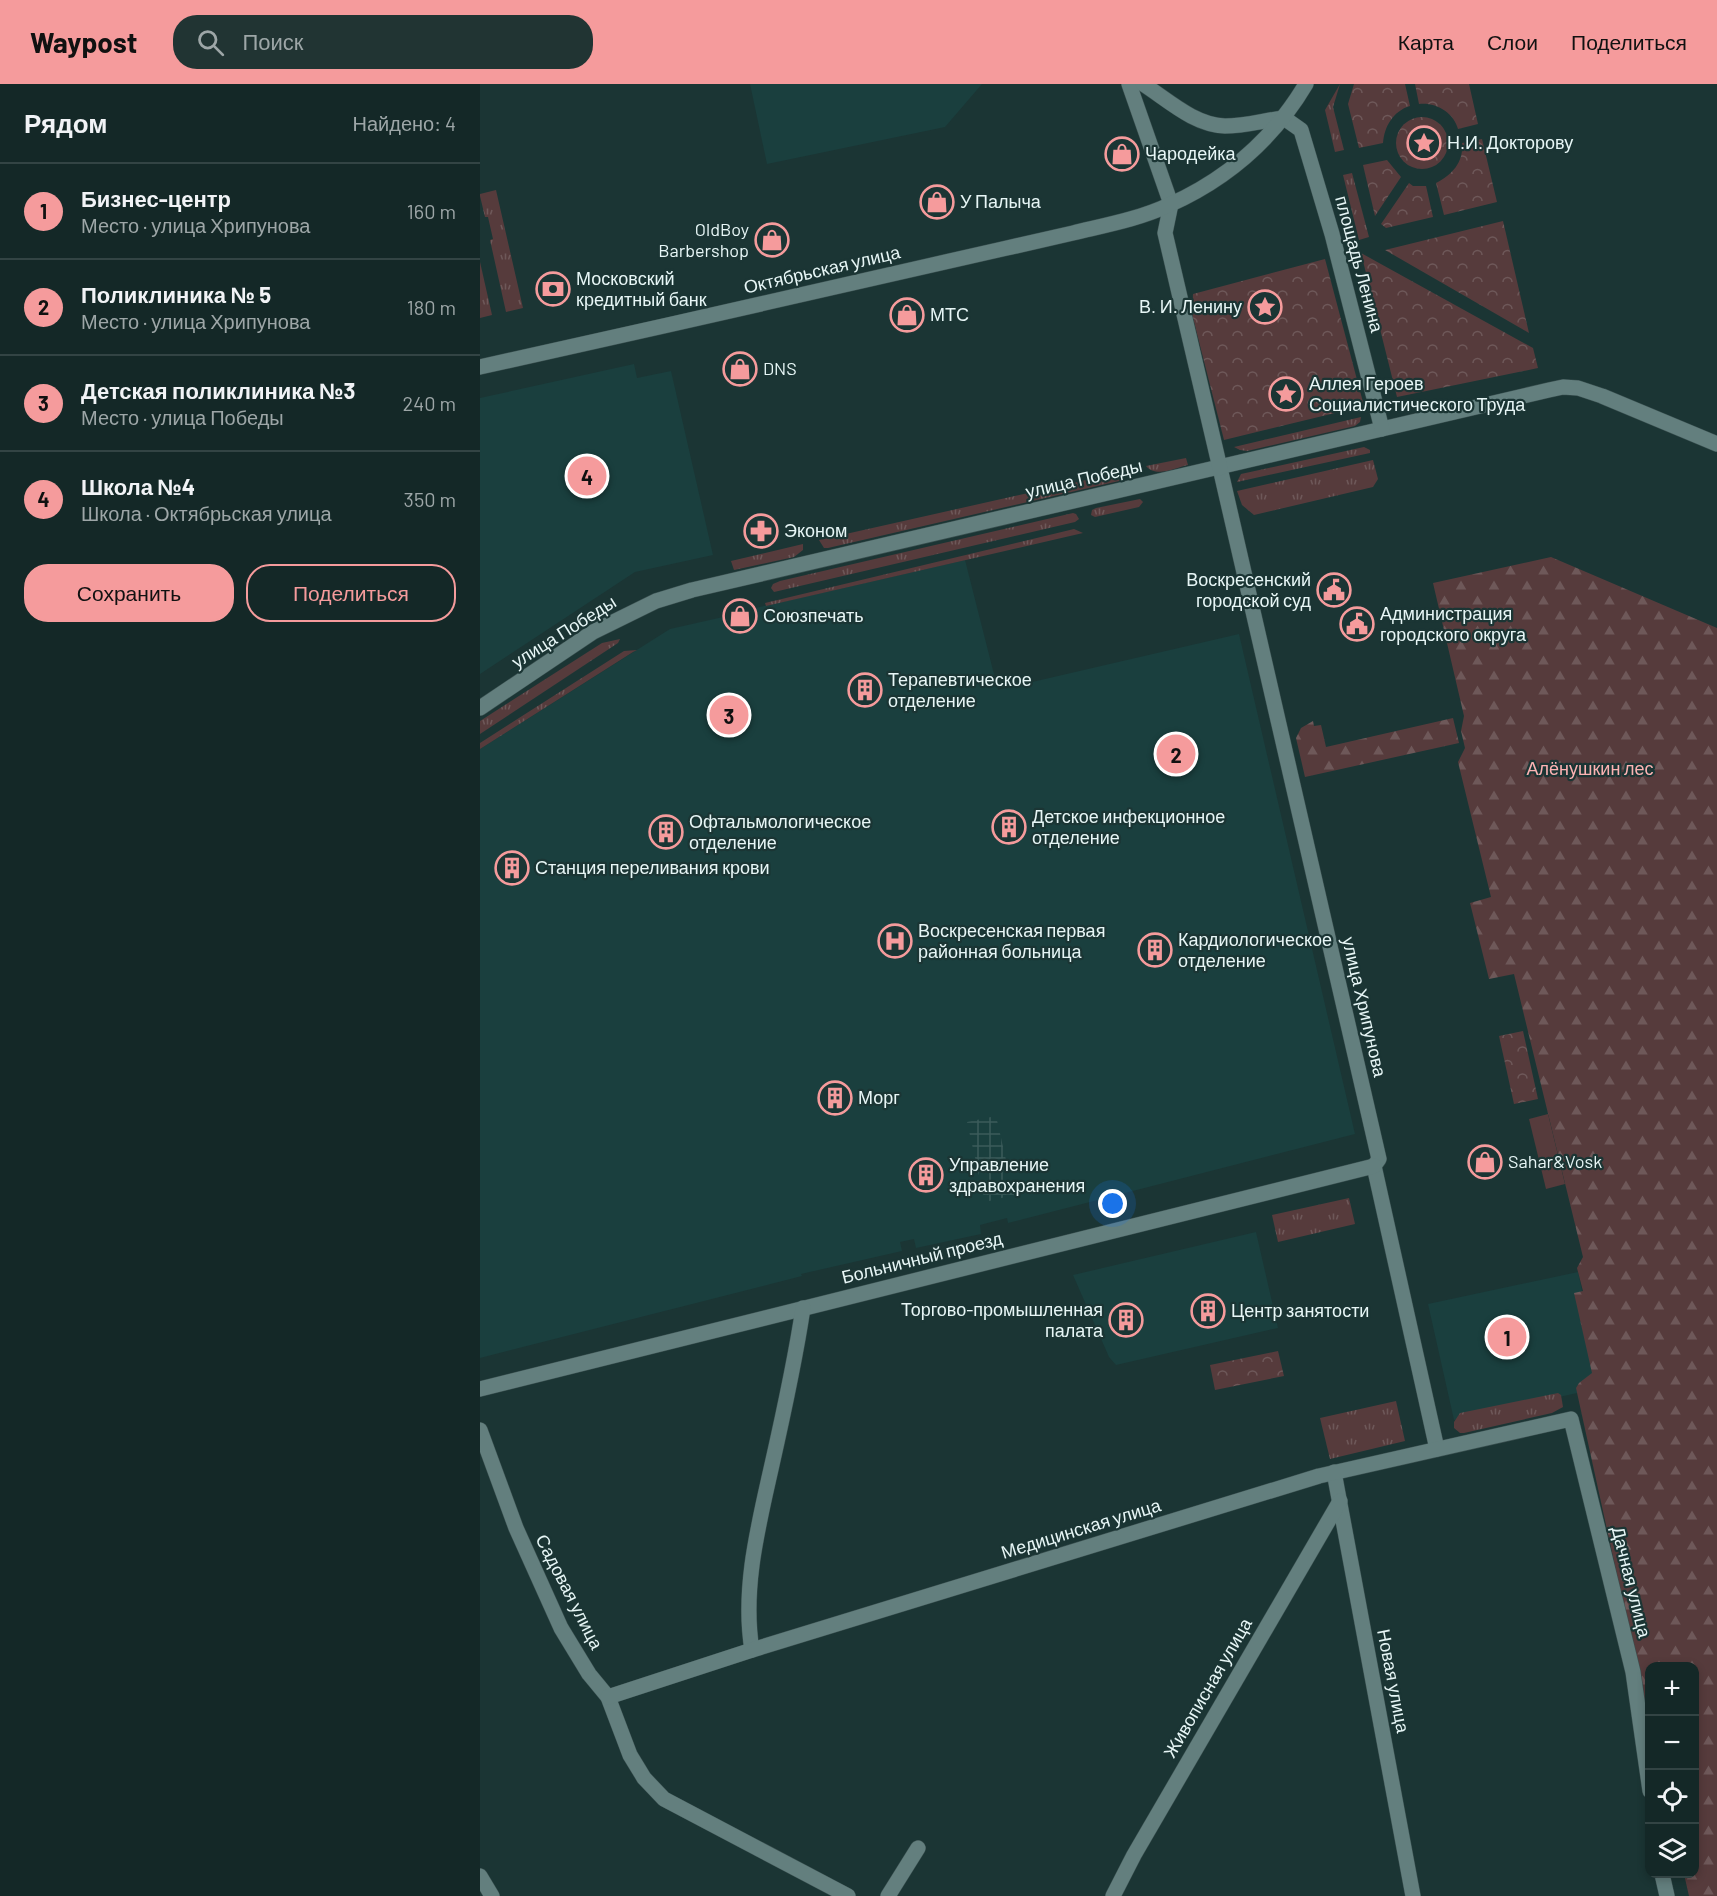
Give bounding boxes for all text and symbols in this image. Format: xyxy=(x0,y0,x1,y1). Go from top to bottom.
search box xyxy=(173,15,593,69)
text: Waypost xyxy=(30,25,137,59)
icon: search xyxy=(194,26,227,59)
text: Поиск xyxy=(242,28,303,54)
text: Карта xyxy=(1398,29,1454,54)
text: Слои xyxy=(1487,29,1538,54)
text: Поделиться xyxy=(1571,29,1687,54)
text: Рядом xyxy=(24,107,107,138)
text: Найдено: 4 xyxy=(353,111,456,135)
place icon: Н.И. Докторову xyxy=(1406,125,1442,161)
place label: Н.И. Докторову xyxy=(1447,131,1573,153)
shop icon: Чародейка xyxy=(1104,136,1140,172)
place label: Чародейка xyxy=(1145,142,1236,164)
shop icon: У Палыча xyxy=(919,184,955,220)
text: Бизнес-центр xyxy=(81,185,231,211)
place label: У Палыча xyxy=(960,190,1042,212)
street label: площадь Ленина xyxy=(1331,193,1389,335)
text: 1 xyxy=(40,199,47,223)
text: 160 m xyxy=(407,199,456,223)
text: Место · улица Хрипунова xyxy=(81,213,310,237)
place label: OldBoy Barbershop xyxy=(658,218,749,261)
shop icon: OldBoy Barbershop xyxy=(754,222,790,258)
street label: Октябрьская улица xyxy=(741,240,903,298)
place label: Московский кредитный банк xyxy=(576,267,707,310)
bank icon: Московский кредитный банк xyxy=(535,271,571,307)
text: Поликлиника № 5 xyxy=(81,281,271,307)
place icon: В. И. Ленину xyxy=(1247,289,1283,325)
text: 2 xyxy=(38,295,49,319)
text: 180 m xyxy=(407,295,456,319)
place label: В. И. Ленину xyxy=(1139,295,1242,317)
shop icon: МТС xyxy=(889,297,925,333)
place label: МТС xyxy=(930,303,969,325)
text: Место · улица Хрипунова xyxy=(81,309,310,333)
shop icon: DNS xyxy=(722,351,758,387)
place label: DNS xyxy=(763,357,797,379)
place label: Аллея Героев Социалистического Труда xyxy=(1309,372,1526,415)
place icon: Аллея Героев Социалистического Труда xyxy=(1268,376,1304,412)
text: Детская поликлиника №3 xyxy=(81,377,355,403)
text: 3 xyxy=(38,391,49,415)
text: 240 m xyxy=(402,391,456,415)
text: Место · улица Победы xyxy=(81,405,284,429)
pin: 4 xyxy=(568,454,606,498)
street label: улица Победы xyxy=(1023,454,1144,502)
text: Школа №4 xyxy=(81,473,195,499)
text: 4 xyxy=(37,487,50,511)
text: 350 m xyxy=(404,487,456,511)
text: Школа · Октябрьская улица xyxy=(81,501,332,525)
pharmacy icon: Эконом xyxy=(743,513,779,549)
place label: Эконом xyxy=(784,519,847,541)
button: Сохранить xyxy=(24,564,234,622)
button: Поделиться xyxy=(246,564,456,622)
place label: Воскресенский городской суд xyxy=(1186,568,1311,611)
public building icon: Воскресенский городской суд xyxy=(1316,572,1352,608)
street label: улица Победы xyxy=(507,590,620,672)
shop icon: Союзпечать xyxy=(722,598,758,634)
place label: Администрация городского округа xyxy=(1380,602,1527,645)
place label: Союзпечать xyxy=(763,604,864,626)
public building icon: Администрация городского округа xyxy=(1339,606,1375,642)
place label: Терапевтическое отделение xyxy=(888,668,1032,711)
building icon: Терапевтическое отделение xyxy=(847,672,883,708)
pin: 3 xyxy=(710,692,748,738)
pin: 2 xyxy=(1156,732,1196,776)
park label: Алёнушкин лес xyxy=(1527,757,1653,779)
place label: Детское инфекционное отделение xyxy=(1032,805,1225,848)
building icon: Детское инфекционное отделение xyxy=(991,809,1027,845)
place label: Офтальмологическое отделение xyxy=(689,810,871,853)
building icon: Офтальмологическое отделение xyxy=(648,814,684,850)
building icon: Станция переливания крови xyxy=(494,850,530,886)
place label: Станция переливания крови xyxy=(535,856,770,878)
place label: Воскресенская первая районная больница xyxy=(918,919,1105,962)
hospital icon: Воскресенская первая районная больница xyxy=(877,923,913,959)
place label: Кардиологическое отделение xyxy=(1178,928,1332,971)
building icon: Кардиологическое отделение xyxy=(1137,932,1173,968)
street label: улица Хрипунова xyxy=(1338,935,1392,1080)
building icon: Морг xyxy=(817,1080,853,1116)
place label: Морг xyxy=(858,1086,900,1108)
shop icon: Sahar&Vosk xyxy=(1467,1144,1503,1180)
place label: Sahar&Vosk xyxy=(1508,1150,1602,1172)
place label: Управление здравохранения xyxy=(949,1153,1085,1196)
building icon: Управление здравохранения xyxy=(908,1157,944,1193)
your location xyxy=(1098,1189,1127,1218)
street label: Больничный проезд xyxy=(839,1226,1005,1288)
building icon: Центр занятости xyxy=(1190,1293,1226,1329)
place label: Торгово-промышленная палата xyxy=(901,1298,1104,1341)
place label: Центр занятости xyxy=(1231,1299,1369,1321)
building icon: Торгово-промышленная палата xyxy=(1108,1302,1144,1338)
pin: 1 xyxy=(1488,1314,1526,1360)
street label: Медицинская улица xyxy=(998,1493,1164,1563)
street label: Дачная улица xyxy=(1608,1524,1657,1641)
street label: Садовая улица xyxy=(532,1530,609,1654)
street label: Живописная улица xyxy=(1158,1613,1257,1761)
street label: Новая улица xyxy=(1373,1627,1415,1736)
map controls xyxy=(1645,1662,1699,1878)
button: + xyxy=(1645,1662,1699,1716)
button: − xyxy=(1645,1716,1699,1770)
button: locate xyxy=(1645,1770,1699,1824)
button: layers xyxy=(1645,1824,1699,1878)

